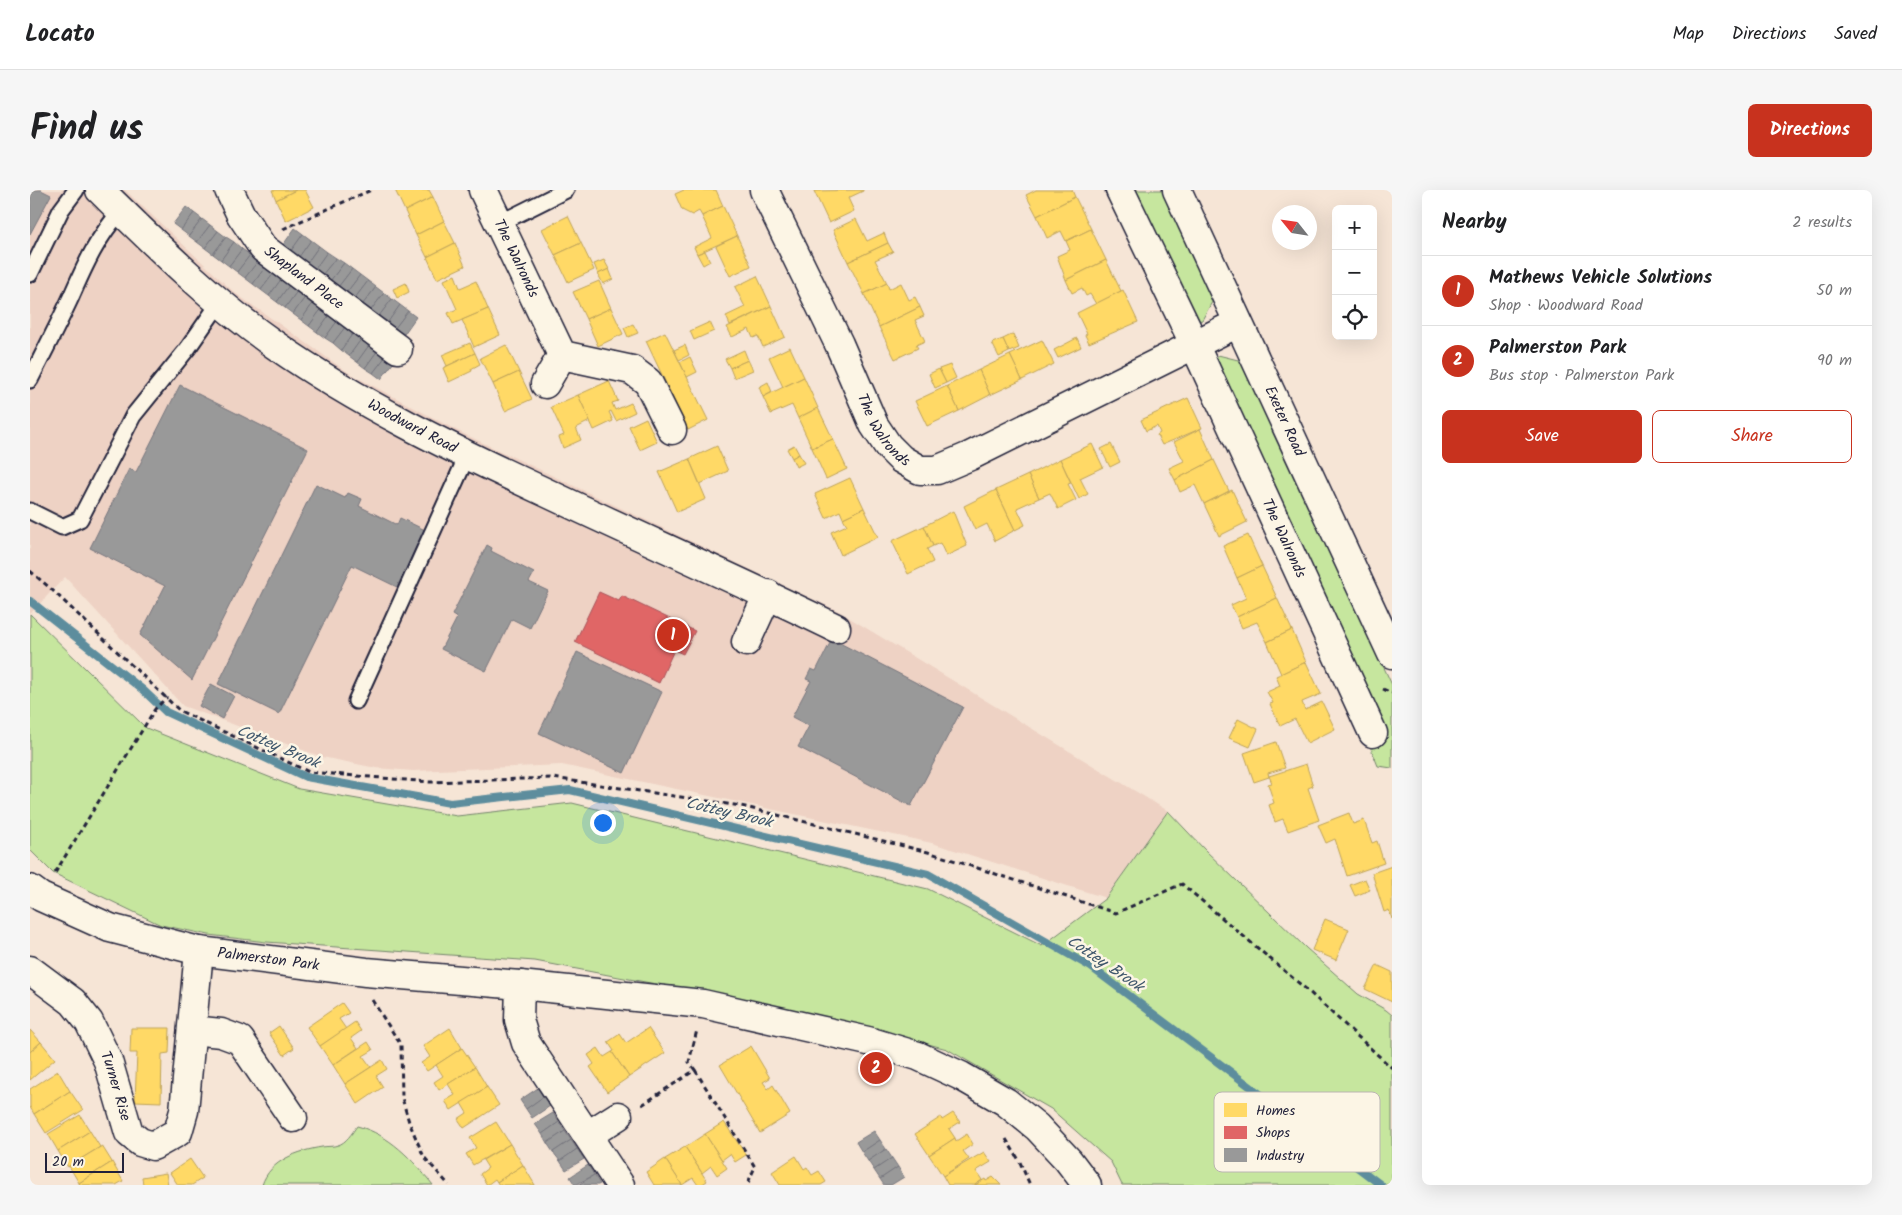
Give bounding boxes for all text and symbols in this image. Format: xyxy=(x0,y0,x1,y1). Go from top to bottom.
text: Locato xyxy=(25,15,95,54)
text: Map xyxy=(1672,20,1704,49)
text: Directions xyxy=(1732,20,1806,49)
text: Saved xyxy=(1834,20,1877,49)
text: Find us xyxy=(30,102,143,158)
button: Directions xyxy=(1748,104,1872,157)
north arrow xyxy=(1272,205,1317,250)
map controls xyxy=(1332,205,1377,340)
button: + xyxy=(1332,205,1377,250)
text: Nearby xyxy=(1442,206,1507,239)
text: 2 results xyxy=(1792,210,1852,235)
street label: The Walronds xyxy=(487,215,545,303)
street label: Shapland Place xyxy=(258,240,349,316)
button: − xyxy=(1332,250,1377,295)
text: Mathews Vehicle Solutions xyxy=(1489,263,1712,293)
text: 1 xyxy=(1456,278,1460,303)
text: 50 m xyxy=(1816,278,1852,303)
text: Shop · Woodward Road xyxy=(1489,293,1643,318)
button: locate xyxy=(1332,295,1377,340)
text: Palmerston Park xyxy=(1489,333,1626,363)
text: 2 xyxy=(1453,348,1463,373)
text: 90 m xyxy=(1817,348,1852,373)
text: Bus stop · Palmerston Park xyxy=(1489,363,1674,388)
street label: Exeter Road xyxy=(1257,382,1311,461)
street label: The Walronds xyxy=(850,390,915,474)
street label: Woodward Road xyxy=(363,393,462,461)
button: Save xyxy=(1442,410,1642,463)
button: Share xyxy=(1652,410,1852,463)
street label: The Walronds xyxy=(1255,495,1312,583)
pin: 1 xyxy=(657,616,689,654)
water label: Cottey Brook xyxy=(233,718,326,777)
water label: Cottey Brook xyxy=(683,791,777,836)
your location xyxy=(590,810,616,836)
water label: Cottey Brook xyxy=(1062,929,1150,1000)
street label: Palmerston Park xyxy=(216,941,322,978)
street label: Turner Rise xyxy=(93,1047,137,1124)
pin: 2 xyxy=(860,1049,892,1087)
legend xyxy=(1214,1092,1380,1172)
text: Homes xyxy=(1256,1100,1295,1122)
text: Shops xyxy=(1256,1122,1290,1144)
text: Industry xyxy=(1256,1145,1305,1167)
scale bar xyxy=(45,1150,124,1173)
text: 20 m xyxy=(52,1151,84,1173)

